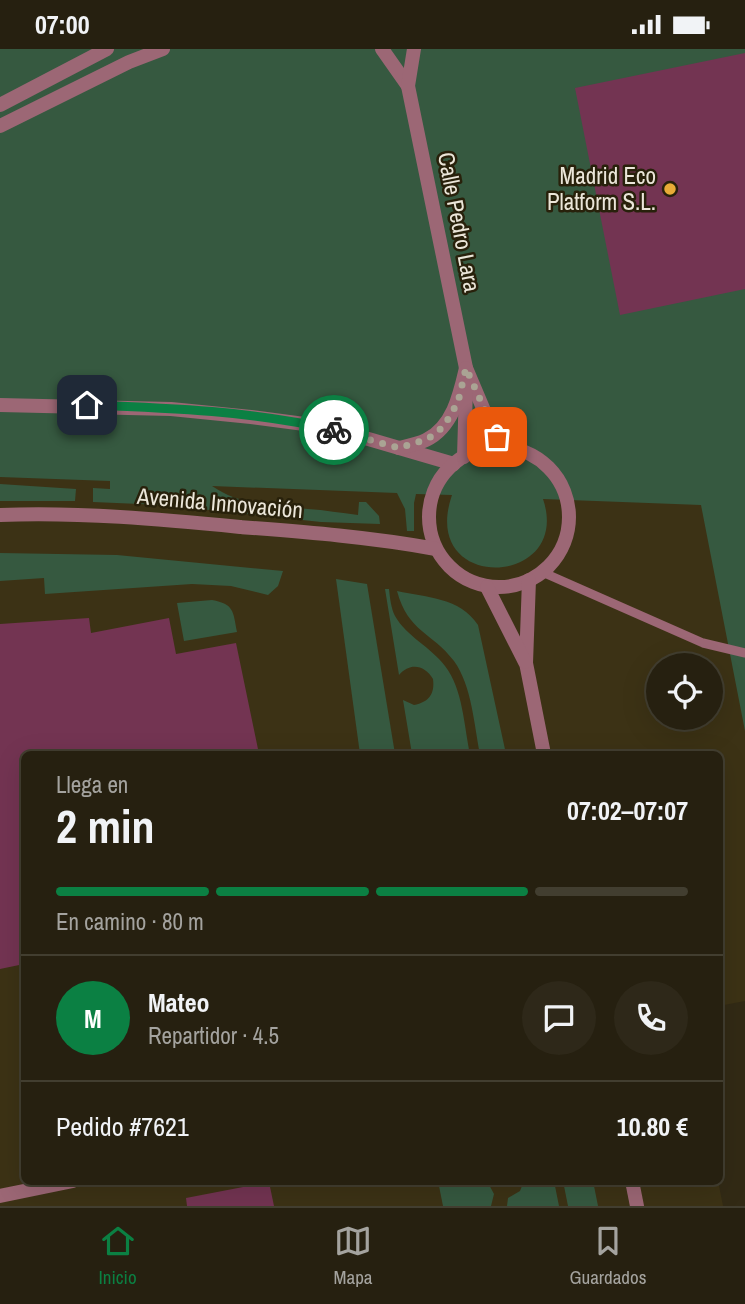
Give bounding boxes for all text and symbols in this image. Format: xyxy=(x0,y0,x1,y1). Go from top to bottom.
text: 07:00 xyxy=(35,7,90,42)
street label: Calle Pedro Lara xyxy=(431,149,488,295)
place label: Madrid Eco Platform S.L. xyxy=(547,160,656,217)
marker: Madrid Eco Platform S.L. xyxy=(662,181,678,197)
pin xyxy=(57,375,117,435)
icon: home xyxy=(68,386,106,424)
courier xyxy=(299,395,369,465)
pin xyxy=(467,407,527,467)
icon: bike xyxy=(315,411,353,449)
icon: bag xyxy=(478,418,516,456)
street label: Avenida Innovación xyxy=(135,480,304,525)
map controls xyxy=(646,653,723,730)
button: locate xyxy=(646,653,723,730)
text: Llega en xyxy=(56,769,128,800)
text: 07:02–07:07 xyxy=(567,793,688,828)
text: 2 min xyxy=(56,795,155,857)
text: En camino · 80 m xyxy=(56,906,204,937)
button: chat xyxy=(522,981,596,1055)
button: phone xyxy=(614,981,688,1055)
text: Mateo xyxy=(148,985,210,1020)
text: M xyxy=(84,1001,102,1036)
text: Repartidor · 4.5 xyxy=(148,1020,279,1051)
text: Pedido #7621 xyxy=(56,1109,189,1144)
text: 10.80 € xyxy=(617,1109,688,1144)
tab: Inicio xyxy=(98,1222,137,1290)
tab: Mapa xyxy=(334,1222,372,1290)
tab: Guardados xyxy=(569,1222,647,1290)

